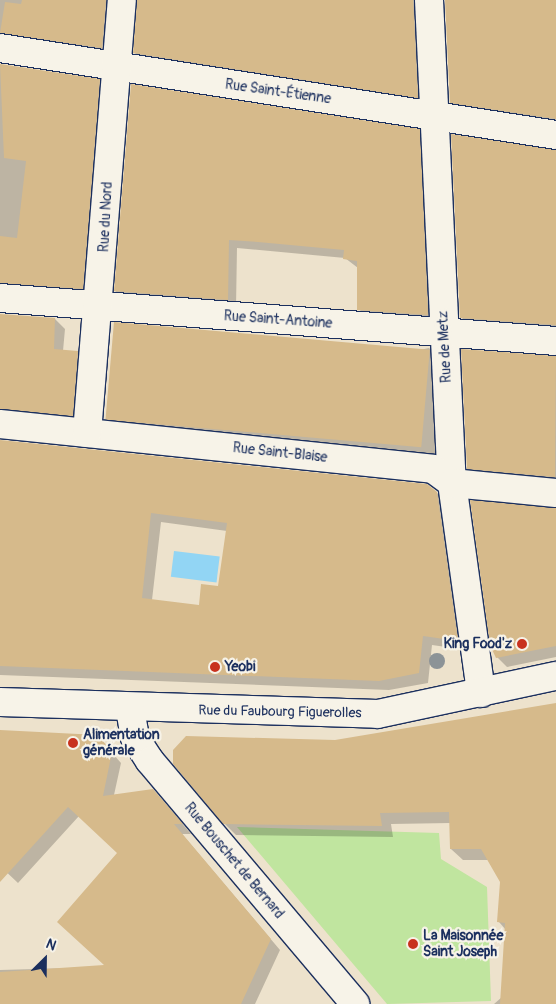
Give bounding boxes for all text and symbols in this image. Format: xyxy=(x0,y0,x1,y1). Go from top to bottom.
street label: Rue Saint-Étienne xyxy=(224,76,332,108)
street label: Rue du Nord xyxy=(96,181,116,253)
street label: Rue Saint-Antoine xyxy=(223,308,333,332)
street label: Rue de Metz xyxy=(435,311,455,383)
street label: Rue Saint-Blaise xyxy=(232,440,328,466)
place label: King Food'z xyxy=(443,636,512,652)
marker: King Food'z xyxy=(516,638,528,650)
place label: Yeobi xyxy=(225,659,255,675)
marker: Yeobi xyxy=(209,661,221,673)
street label: Rue du Faubourg Figuerolles xyxy=(198,702,362,722)
place label: Alimentation générale xyxy=(83,727,160,760)
marker: Alimentation générale xyxy=(67,737,79,749)
street label: Rue Bouschet de Bernard xyxy=(181,800,287,922)
place label: La Maisonnée Saint Joseph xyxy=(423,928,503,960)
north arrow xyxy=(20,934,70,984)
text: N xyxy=(43,935,59,954)
marker: La Maisonnée Saint Joseph xyxy=(407,938,419,950)

